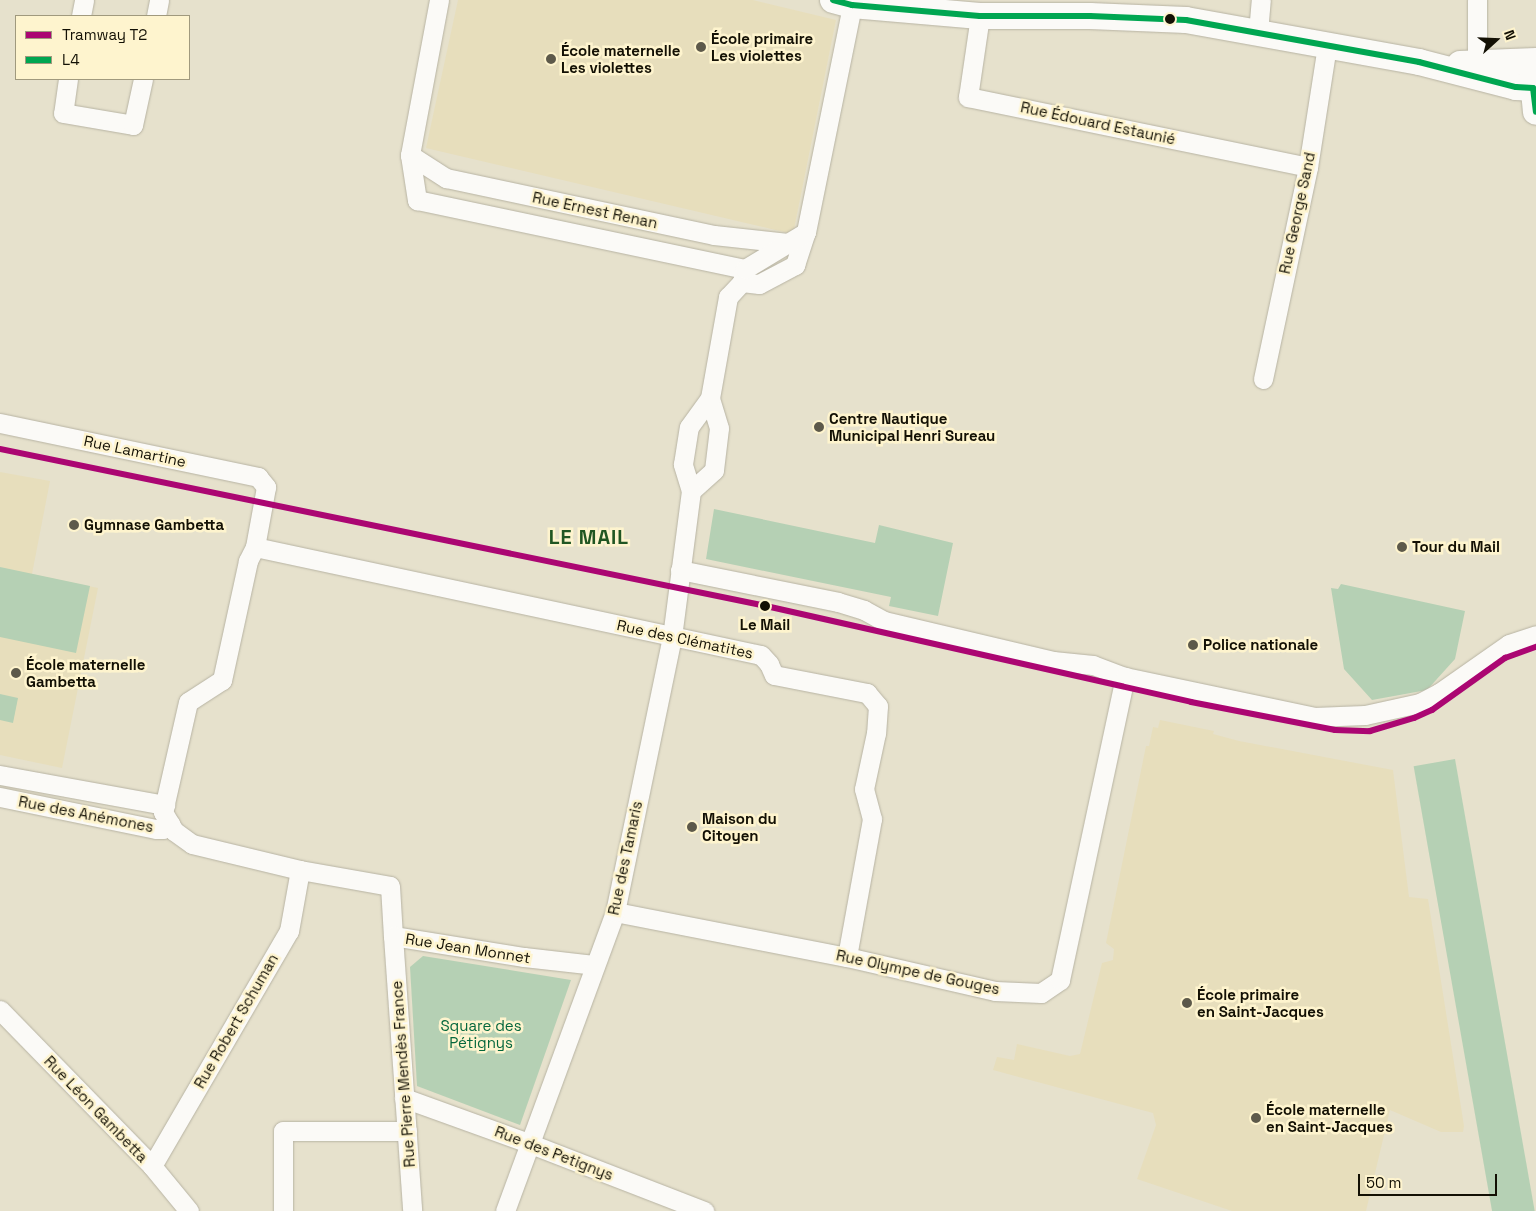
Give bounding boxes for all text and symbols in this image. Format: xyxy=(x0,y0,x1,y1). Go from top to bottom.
unlabelled marker xyxy=(1165,14,1175,24)
legend xyxy=(15,15,190,80)
north arrow xyxy=(1471,15,1521,65)
text: Tramway T2 xyxy=(62,25,147,44)
text: N xyxy=(1500,27,1520,42)
place label: École primaire Les violettes xyxy=(711,29,813,64)
place label: École maternelle Les violettes xyxy=(561,41,680,76)
marker: École primaire Les violettes xyxy=(695,41,707,53)
text: L4 xyxy=(62,50,80,69)
marker: École maternelle Les violettes xyxy=(545,53,557,65)
street label: Rue Édouard Estaunié xyxy=(1019,98,1177,148)
street label: Rue George Sand xyxy=(1275,151,1319,275)
street label: Rue Ernest Renan xyxy=(531,188,659,232)
place label: Centre Nautique Municipal Henri Sureau xyxy=(829,409,995,444)
marker: Centre Nautique Municipal Henri Sureau xyxy=(813,421,825,433)
street label: Rue Lamartine xyxy=(82,431,188,471)
place label: Gymnase Gambetta xyxy=(84,516,224,534)
marker: Gymnase Gambetta xyxy=(68,519,80,531)
district label: LE MAIL xyxy=(548,525,630,549)
place label: Tour du Mail xyxy=(1412,538,1500,556)
marker: Tour du Mail xyxy=(1396,541,1408,553)
marker: Le Mail xyxy=(756,597,774,615)
street label: Rue des Clématites xyxy=(615,616,755,662)
place label: Le Mail xyxy=(740,616,790,634)
place label: Police nationale xyxy=(1203,636,1318,654)
marker: Police nationale xyxy=(1187,639,1199,651)
place label: École maternelle Gambetta xyxy=(26,655,145,690)
marker: École maternelle Gambetta xyxy=(10,667,22,679)
street label: Rue des Anémones xyxy=(17,792,155,836)
street label: Rue des Tamaris xyxy=(604,799,646,917)
place label: Maison du Citoyen xyxy=(702,809,777,844)
marker: Maison du Citoyen xyxy=(686,821,698,833)
street label: Rue Jean Monnet xyxy=(404,929,532,967)
street label: Rue Olympe de Gouges xyxy=(835,946,1001,998)
street label: Rue Robert Schuman xyxy=(190,951,282,1091)
street label: Rue Pierre Mendès France xyxy=(387,980,419,1168)
place label: École primaire en Saint-Jacques xyxy=(1197,985,1324,1020)
marker: École primaire en Saint-Jacques xyxy=(1181,997,1193,1009)
park label: Square des Pétignys xyxy=(440,1016,522,1051)
street label: Rue Léon Gambetta xyxy=(41,1052,151,1166)
place label: École maternelle en Saint-Jacques xyxy=(1266,1100,1393,1135)
marker: École maternelle en Saint-Jacques xyxy=(1250,1112,1262,1124)
street label: Rue des Petignys xyxy=(492,1122,616,1184)
scale bar xyxy=(1361,1164,1500,1196)
text: 50 m xyxy=(1366,1173,1401,1192)

